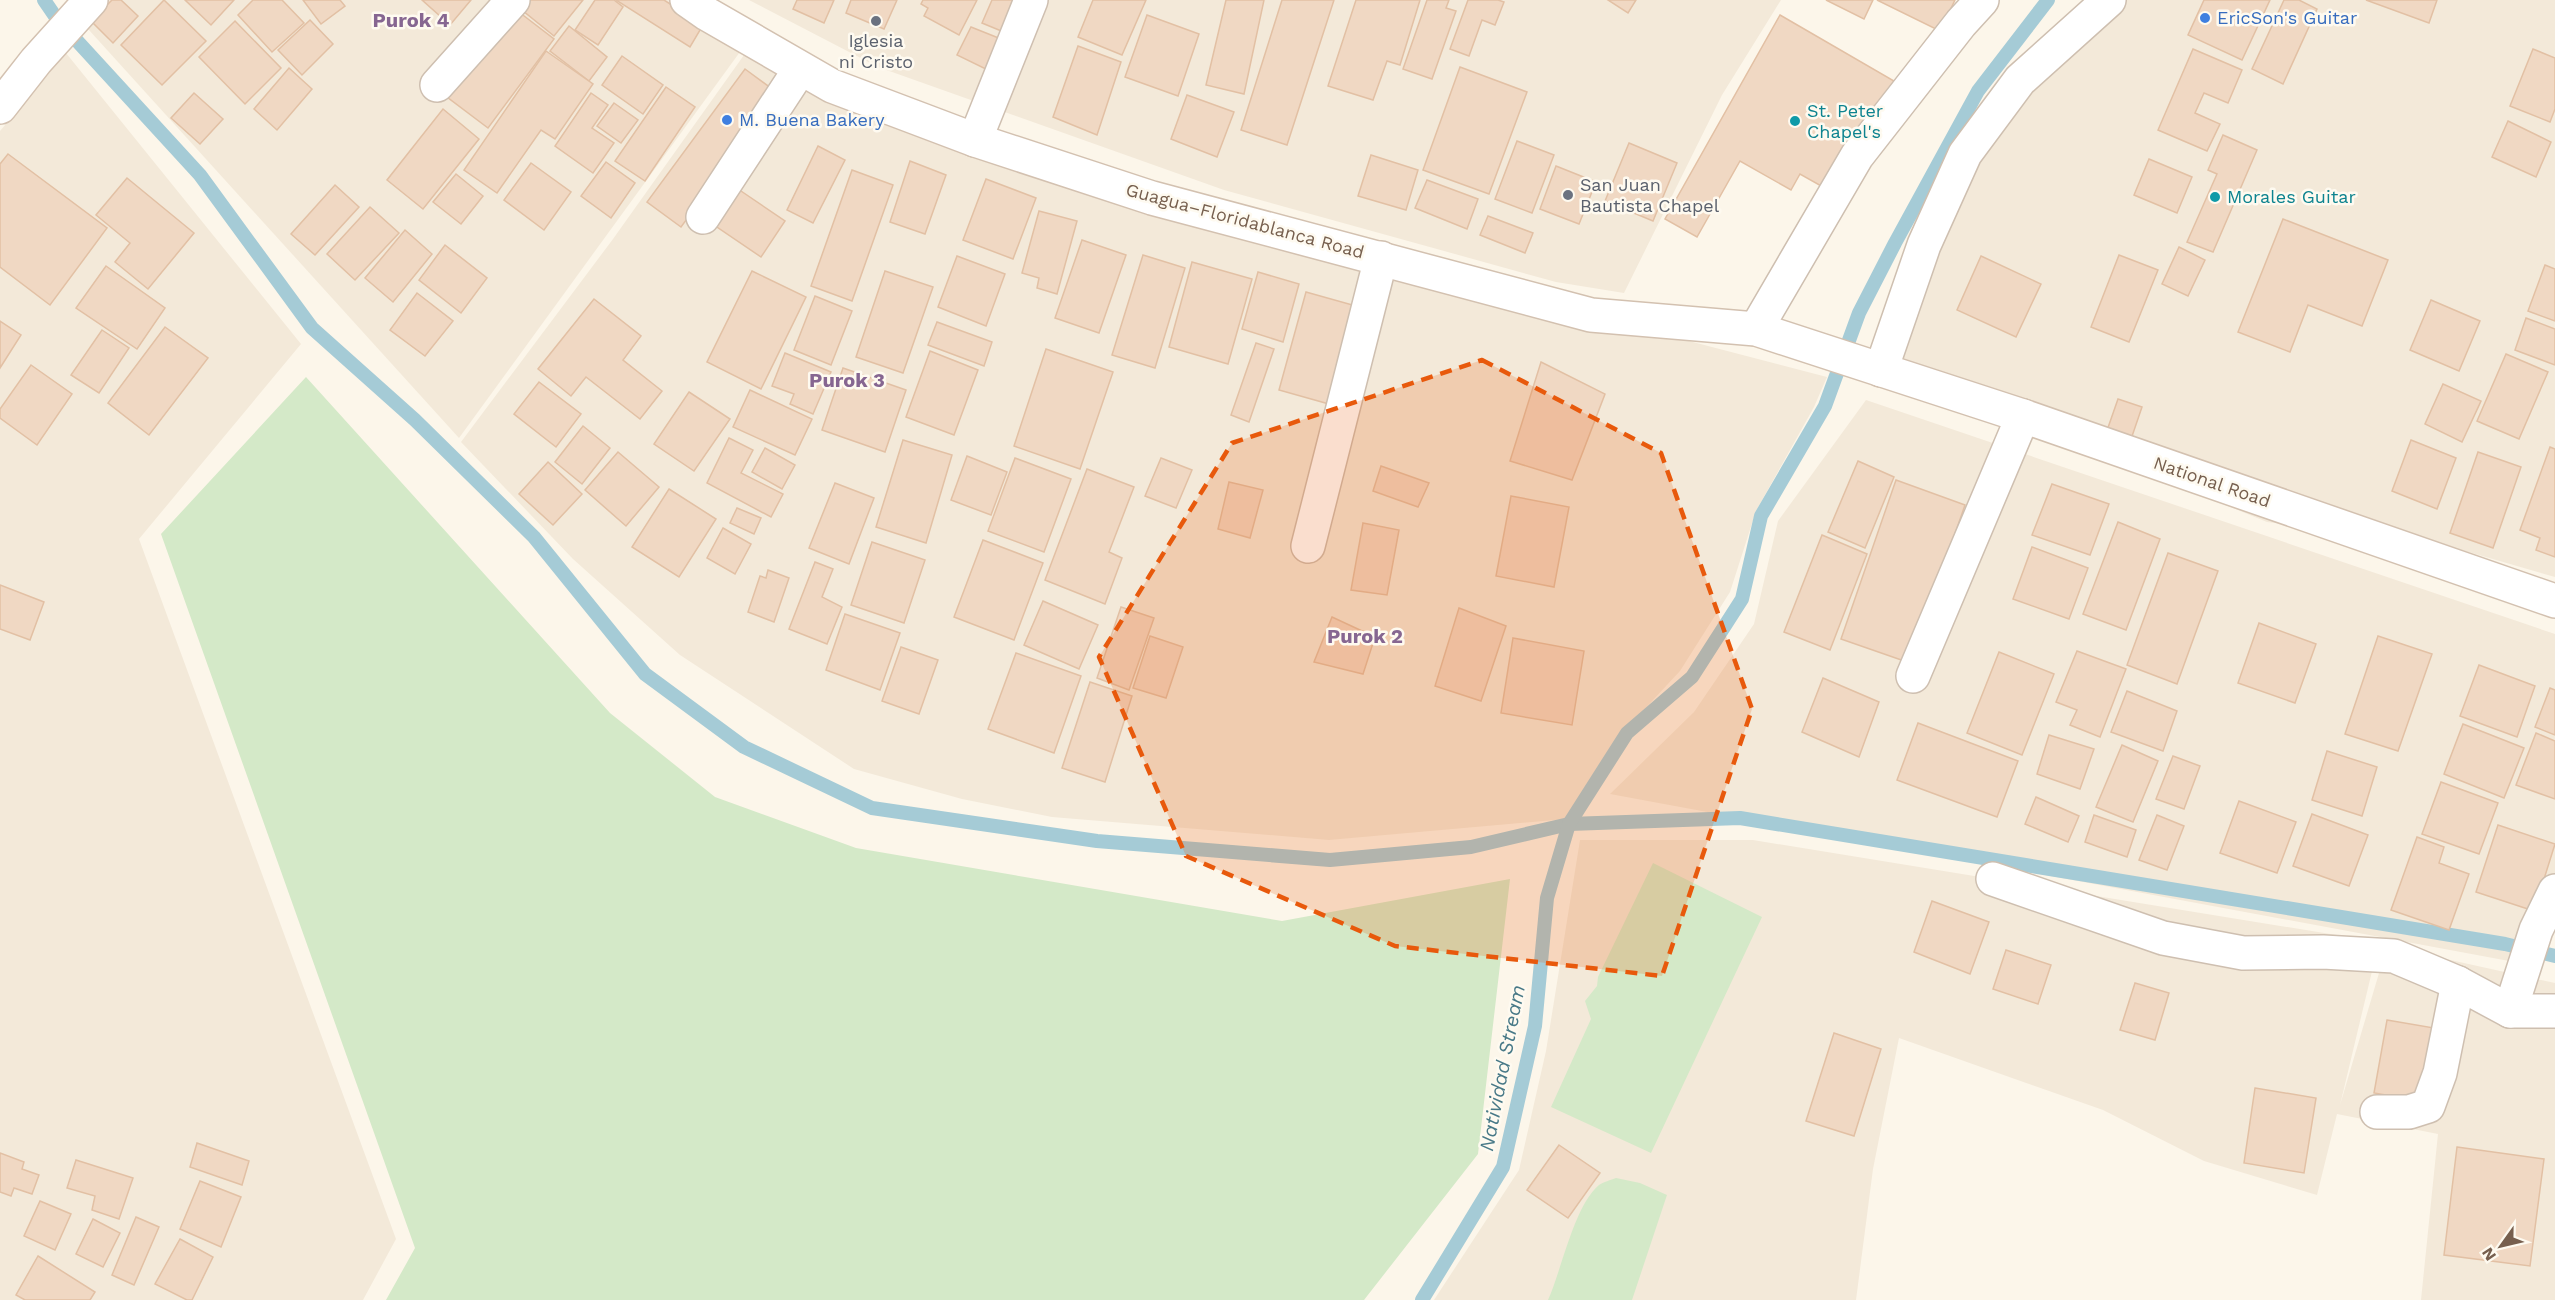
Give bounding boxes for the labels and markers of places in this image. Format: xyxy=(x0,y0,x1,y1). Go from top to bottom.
place label: EricSon's Guitar xyxy=(2217,7,2357,28)
marker: EricSon's Guitar xyxy=(2198,11,2212,25)
marker: Iglesia ni Cristo xyxy=(869,14,883,28)
place label: Iglesia ni Cristo xyxy=(839,30,913,72)
place label: St. Peter Chapel's xyxy=(1807,100,1883,142)
place label: M. Buena Bakery xyxy=(739,109,885,130)
marker: M. Buena Bakery xyxy=(720,113,734,127)
marker: St. Peter Chapel's xyxy=(1788,114,1802,128)
place label: San Juan Bautista Chapel xyxy=(1580,174,1720,216)
place label: Morales Guitar xyxy=(2227,186,2356,207)
marker: San Juan Bautista Chapel xyxy=(1561,188,1575,202)
marker: Morales Guitar xyxy=(2208,190,2222,204)

